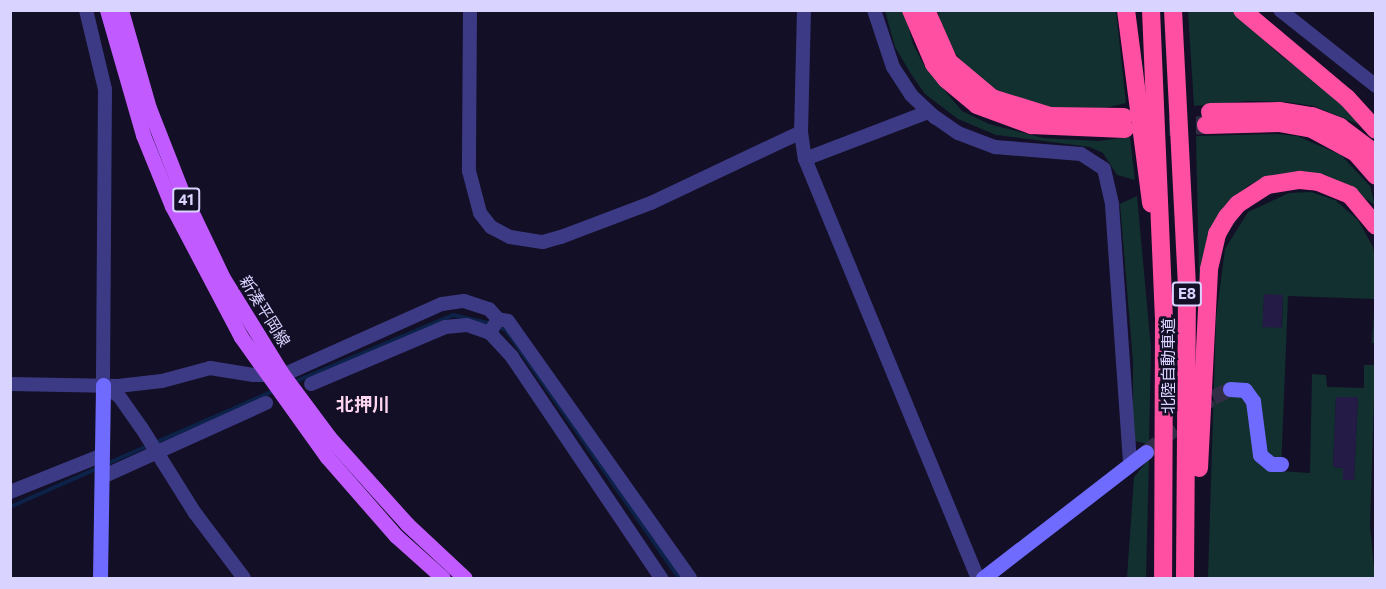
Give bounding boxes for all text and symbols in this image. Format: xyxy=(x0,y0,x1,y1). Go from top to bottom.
road number: 41 xyxy=(171,188,201,212)
street label: 新湊平岡線 xyxy=(236,272,294,350)
road number: E8 xyxy=(1170,282,1204,306)
street label: 北陸自動車道 xyxy=(1158,318,1178,414)
district label: 北押川 xyxy=(336,393,390,415)

